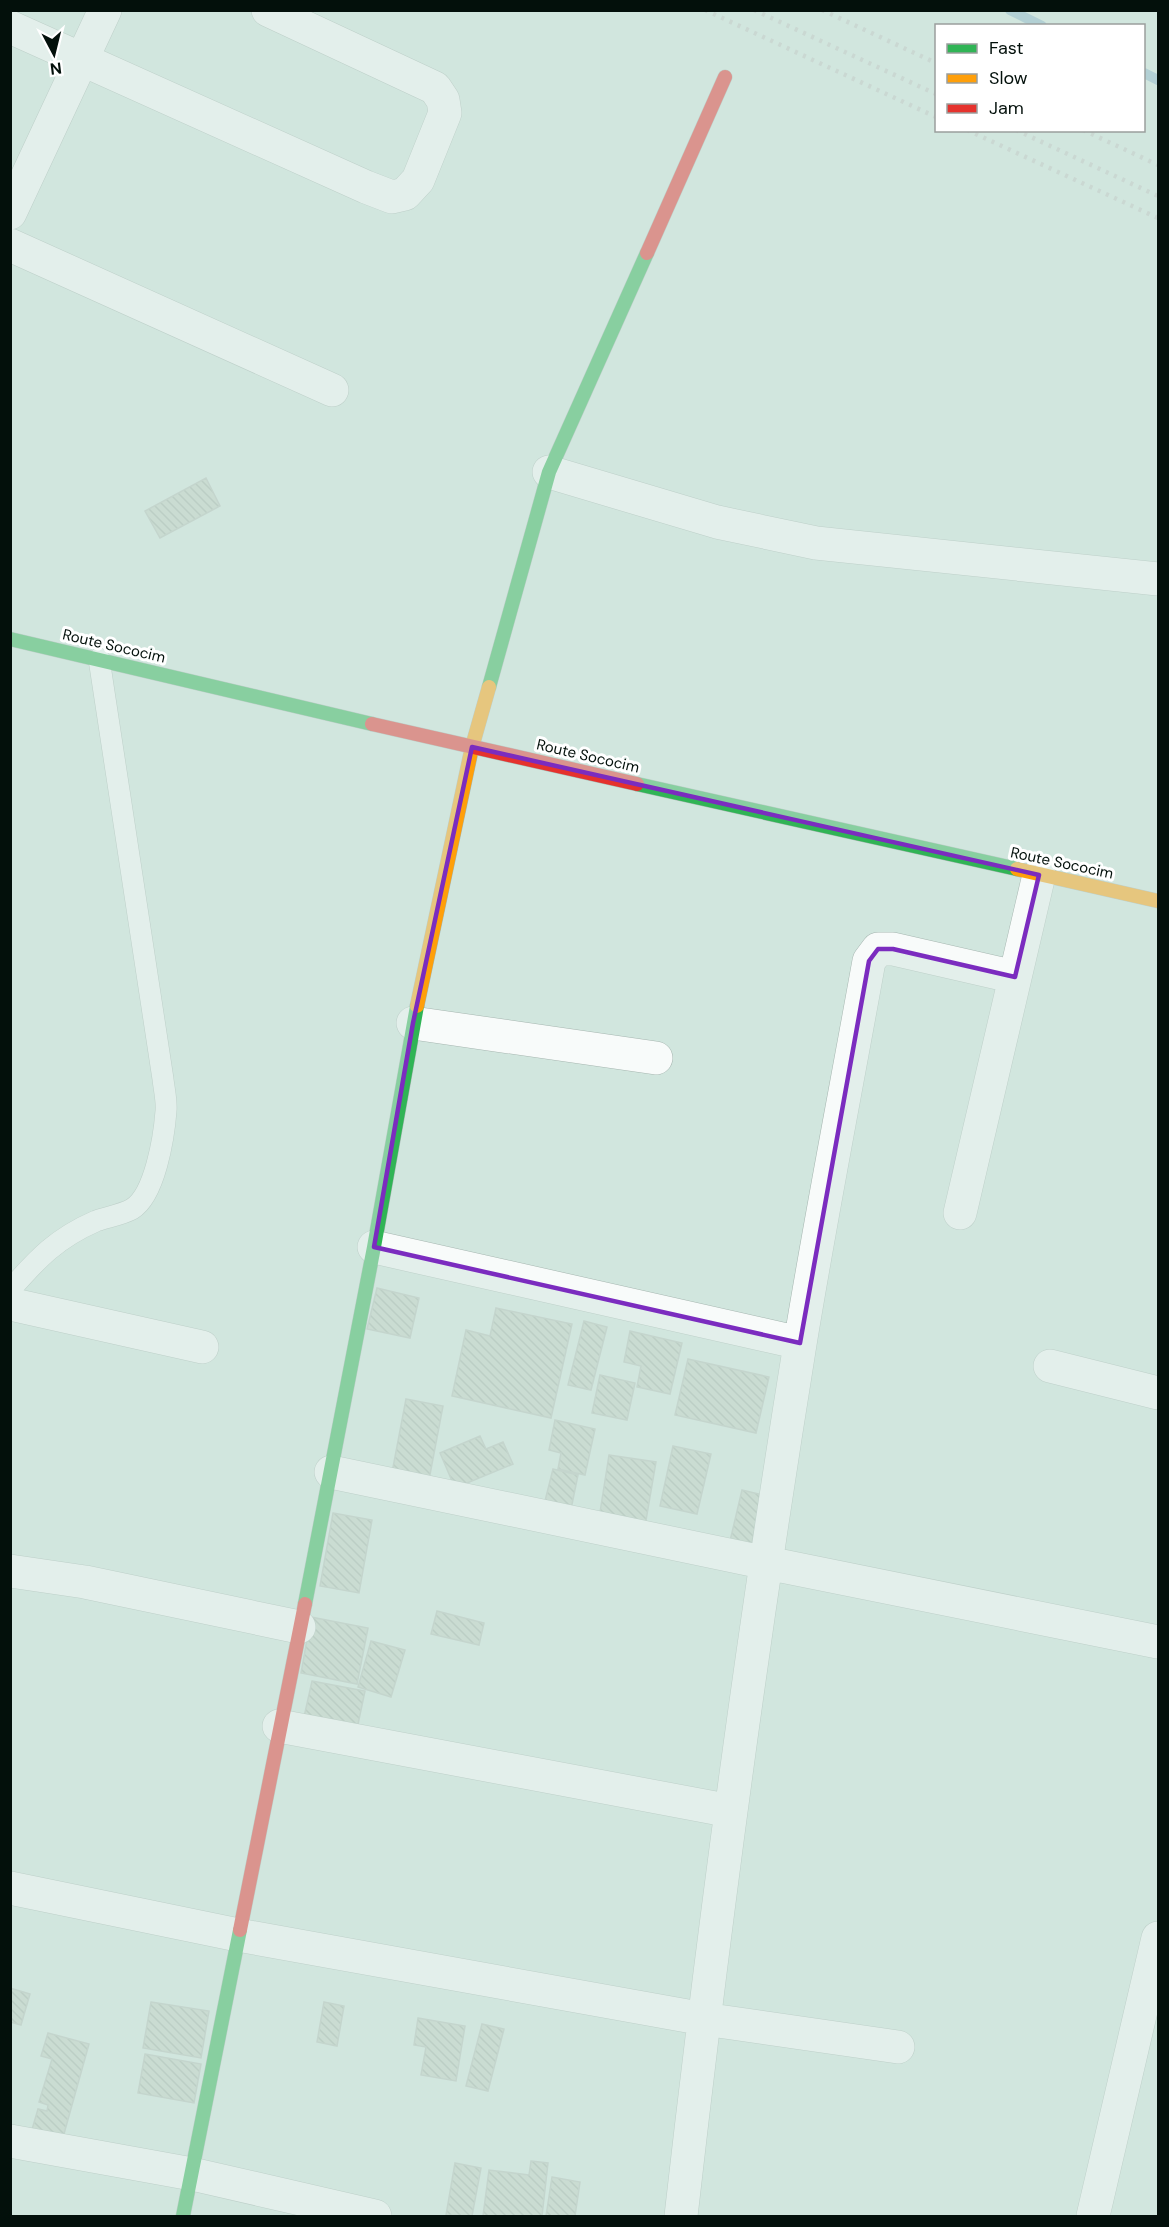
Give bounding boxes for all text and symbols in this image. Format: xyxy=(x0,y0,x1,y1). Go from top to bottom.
north arrow xyxy=(24,24,84,84)
legend xyxy=(935,24,1145,132)
text: Fast xyxy=(989,36,1024,60)
text: N xyxy=(49,57,63,80)
text: Slow xyxy=(989,66,1028,90)
text: Jam xyxy=(989,96,1024,120)
street label: Route Sococim xyxy=(61,624,167,668)
street label: Route Sococim xyxy=(535,734,641,778)
street label: Route Sococim xyxy=(1009,842,1115,884)

